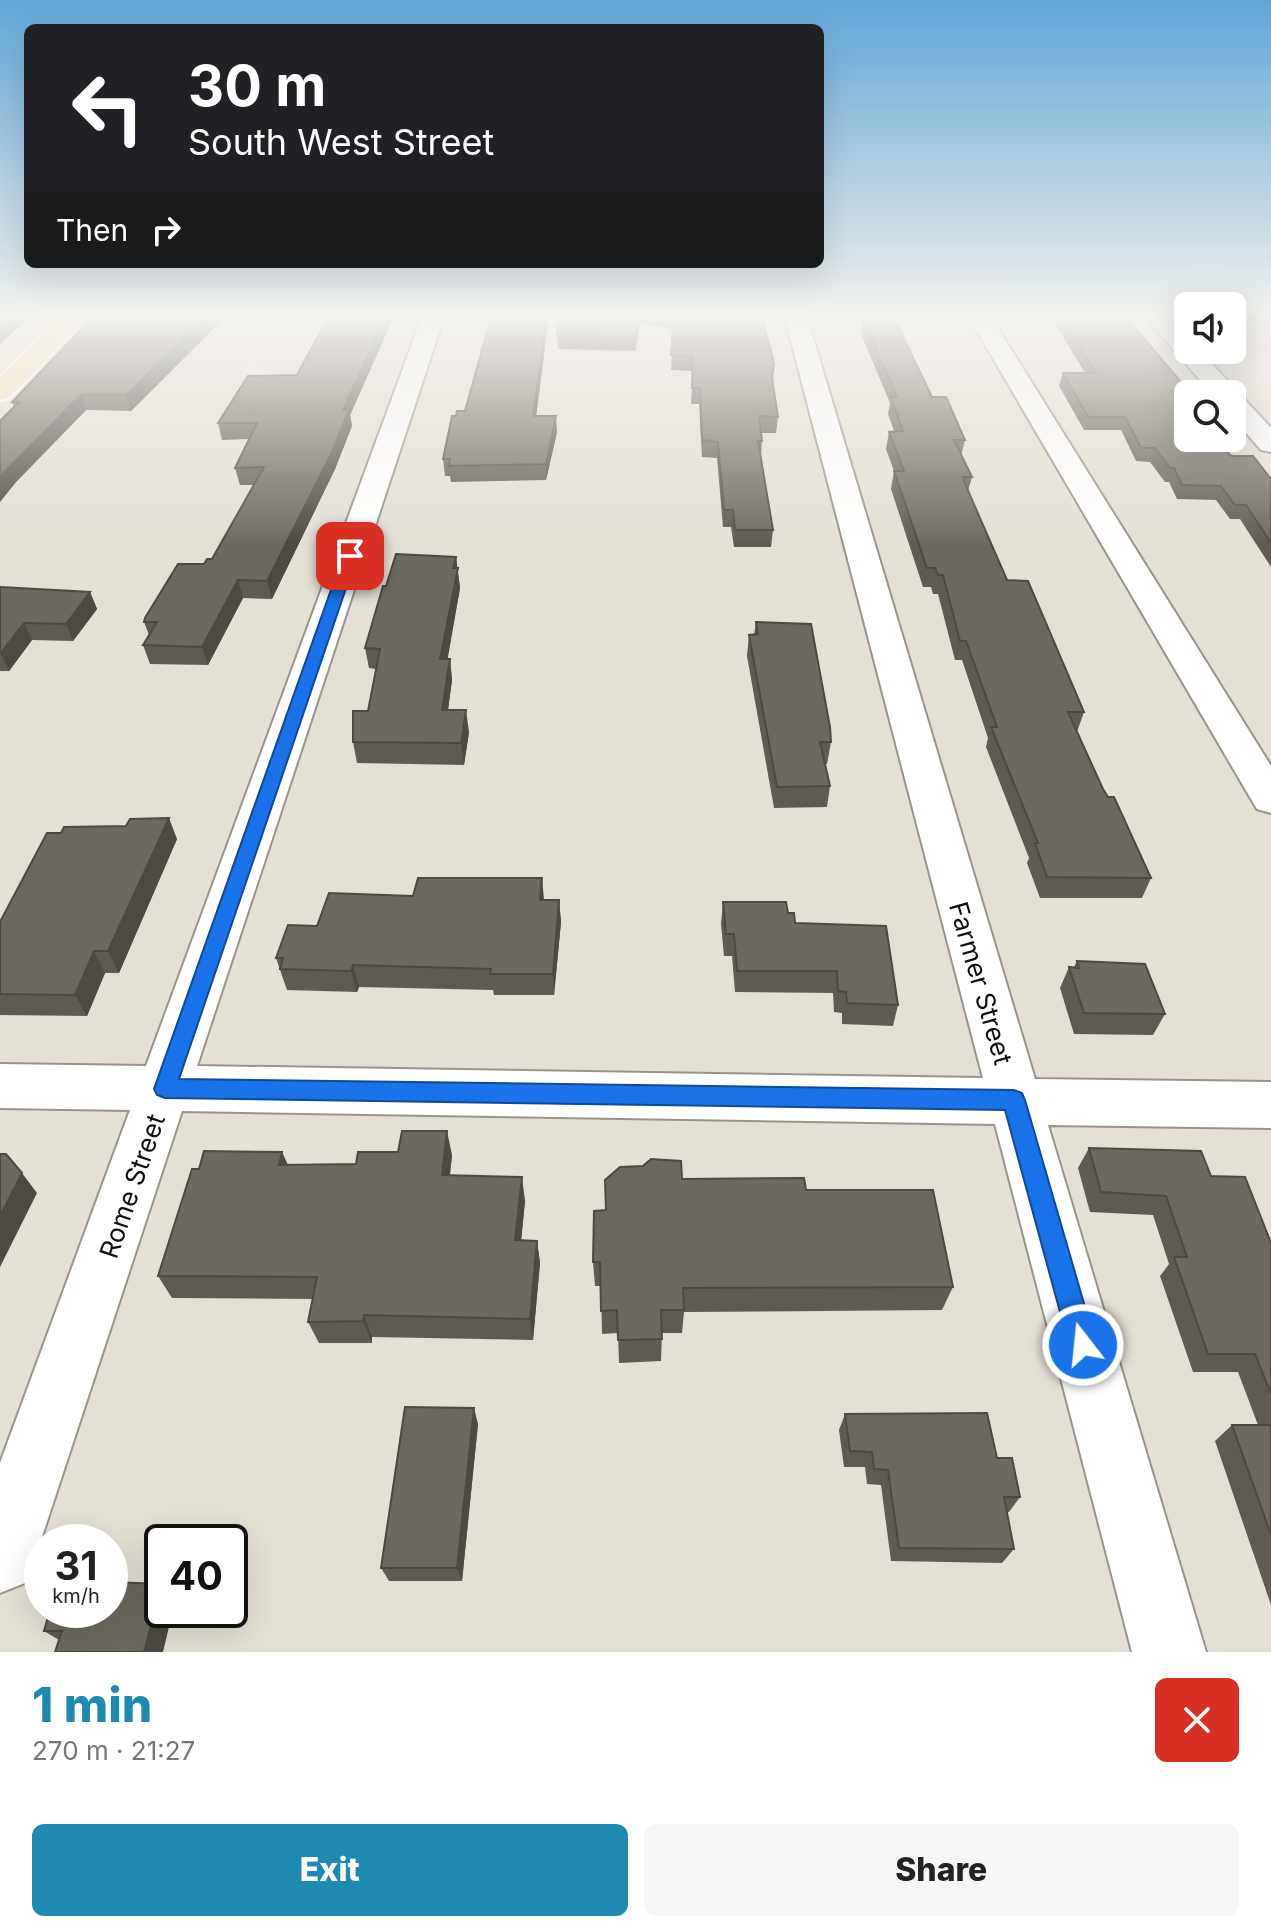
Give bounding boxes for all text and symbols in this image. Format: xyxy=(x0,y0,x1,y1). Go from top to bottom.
text: 30 m xyxy=(188,52,326,120)
icon: left xyxy=(56,56,160,160)
text: South West Street xyxy=(188,120,494,164)
icon: right xyxy=(144,208,188,252)
text: Then xyxy=(56,212,128,248)
map controls xyxy=(1174,292,1246,452)
button: sound xyxy=(1174,292,1246,364)
button: search xyxy=(1174,380,1246,452)
pin xyxy=(316,522,384,590)
icon: arrive xyxy=(328,534,372,578)
street label: Farmer Street xyxy=(943,898,1019,1068)
street label: Rome Street xyxy=(93,1110,171,1262)
position arrow xyxy=(1041,1303,1125,1387)
speed limit sign: 40 xyxy=(144,1524,248,1628)
text: 31 xyxy=(54,1541,98,1590)
text: km/h xyxy=(52,1584,100,1608)
text: 1 min xyxy=(32,1675,152,1734)
button: close xyxy=(1155,1678,1239,1762)
text: 270 m · 21:27 xyxy=(32,1735,195,1766)
button: Exit xyxy=(32,1824,628,1916)
button: Share xyxy=(644,1824,1239,1916)

